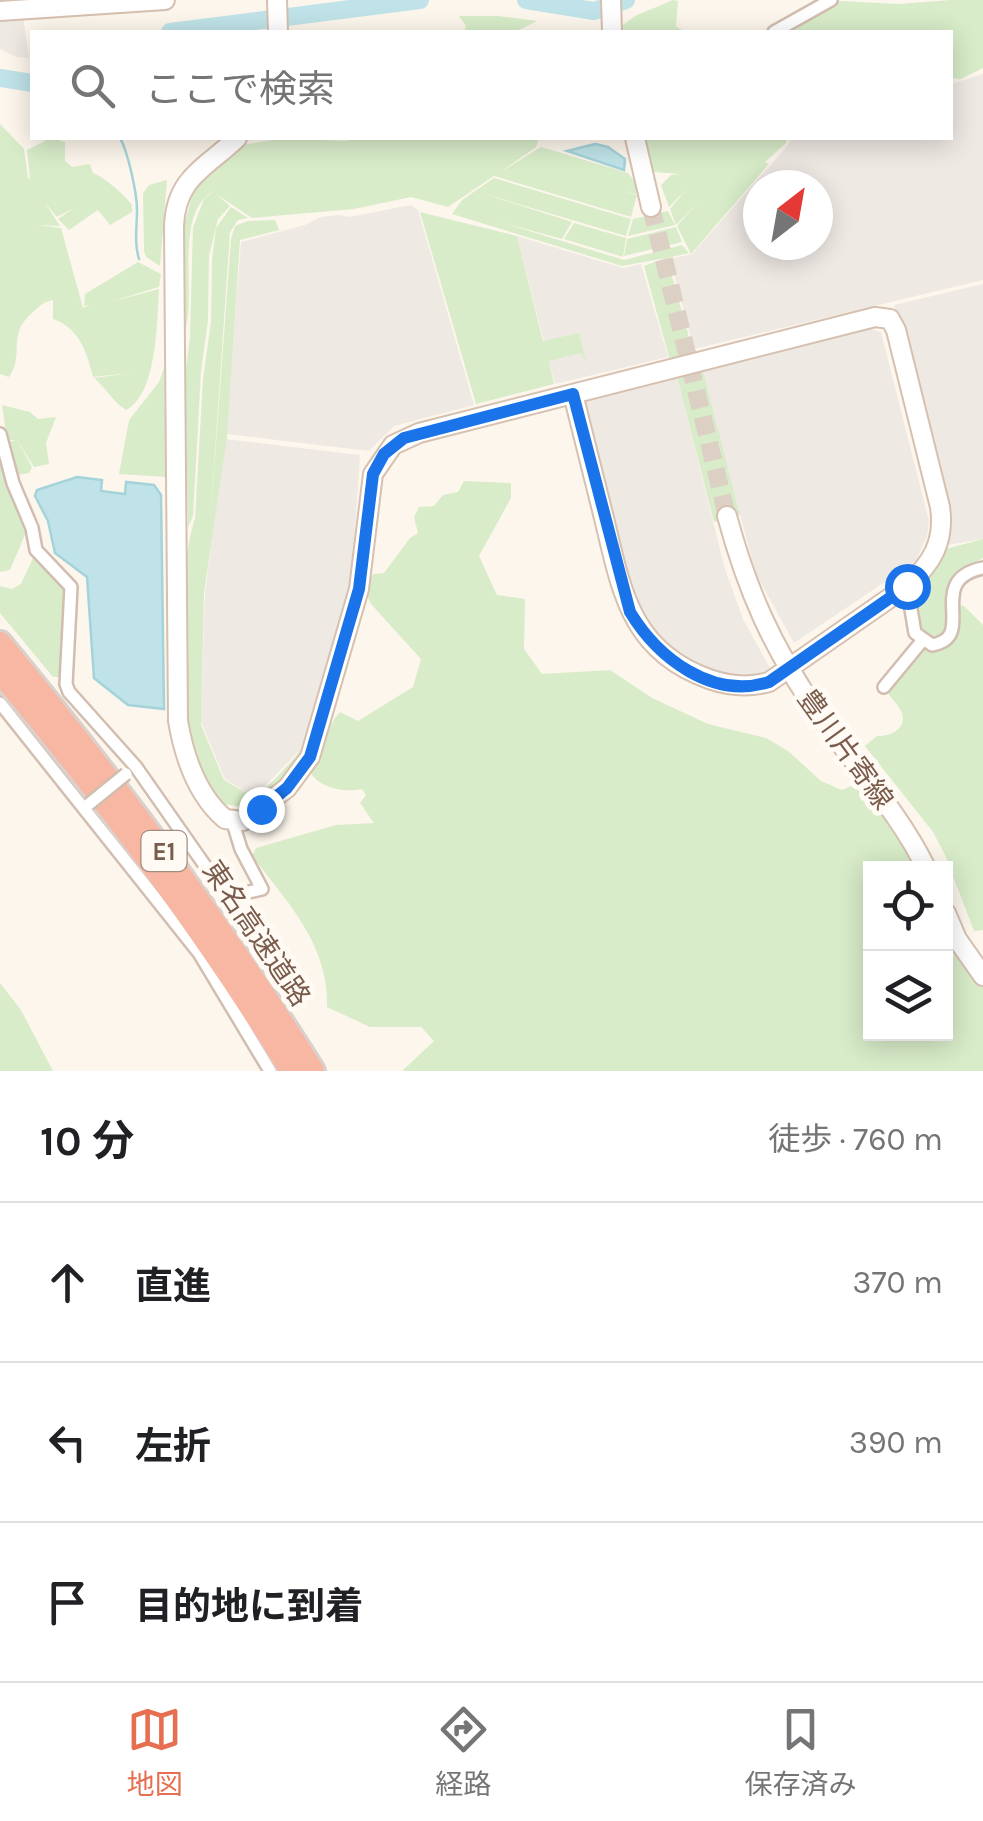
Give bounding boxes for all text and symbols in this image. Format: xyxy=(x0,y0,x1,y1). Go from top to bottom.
search box xyxy=(30,30,953,140)
icon: search xyxy=(65,58,120,113)
text: ここで検索 xyxy=(145,67,335,112)
north arrow xyxy=(743,170,833,260)
route start xyxy=(885,564,931,610)
street label: 豊川片寄線 xyxy=(791,683,900,816)
route end xyxy=(239,787,285,833)
road number: E1 xyxy=(142,831,186,871)
street label: 東名高速道路 xyxy=(196,854,317,1012)
map controls xyxy=(863,861,953,1041)
button: locate xyxy=(863,861,953,951)
button: layers xyxy=(863,951,953,1041)
text: 10 分 xyxy=(40,1116,134,1166)
text: 徒歩 · 760 m xyxy=(768,1121,943,1158)
icon: ahead xyxy=(40,1255,95,1310)
text: 直進 xyxy=(135,1264,211,1309)
text: 370 m xyxy=(853,1264,943,1301)
icon: left xyxy=(40,1415,95,1470)
text: 左折 xyxy=(135,1424,211,1469)
text: 390 m xyxy=(849,1424,943,1461)
icon: arrive xyxy=(40,1575,95,1630)
text: 目的地に到着 xyxy=(135,1584,363,1629)
tab: 地図 xyxy=(126,1702,183,1802)
tab: 経路 xyxy=(435,1702,492,1802)
tab: 保存済み xyxy=(744,1702,857,1802)

